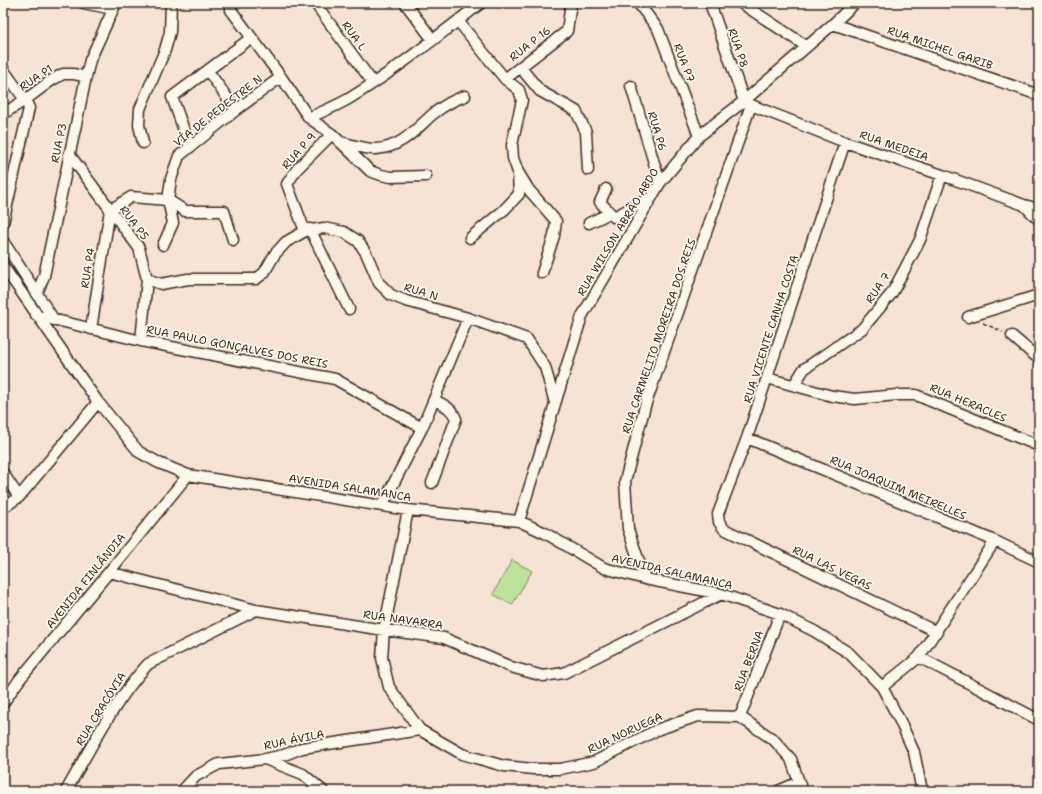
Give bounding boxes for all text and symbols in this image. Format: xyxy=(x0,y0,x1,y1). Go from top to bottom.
street label: RUA L xyxy=(338,18,370,54)
street label: RUA P 16 xyxy=(506,23,554,65)
street label: RUA MICHEL GARIB xyxy=(885,23,995,73)
street label: RUA P8 xyxy=(724,26,752,70)
street label: RUA P7 xyxy=(670,41,698,85)
street label: RUA P1 xyxy=(16,61,56,95)
street label: VÍA DE PEDESTRE N xyxy=(170,71,266,150)
street label: RUA P6 xyxy=(644,109,670,153)
street label: RUA P3 xyxy=(47,122,71,164)
street label: RUA MEDEIA xyxy=(858,127,930,165)
street label: RUA P 9 xyxy=(279,129,319,173)
street label: RUA WILSON ABRÃO ABDO xyxy=(573,165,662,299)
street label: RUA P5 xyxy=(116,203,152,244)
street label: RUA CARMELITO MOREIRA DOS REIS xyxy=(619,237,699,435)
street label: RUA P4 xyxy=(77,246,99,289)
street label: RUA VICENTE CANHA COSTA xyxy=(740,253,802,405)
street label: RUA 7 xyxy=(862,269,894,306)
street label: RUA N xyxy=(402,280,440,304)
street label: RUA PAULO GONÇALVES DOS REIS xyxy=(145,322,329,372)
street label: RUA HERACLES xyxy=(927,380,1009,426)
street label: RUA JOAQUIM MEIRELLES xyxy=(828,452,968,524)
street label: AVENIDA SALAMANCA xyxy=(288,471,412,505)
street label: AVENIDA FINLÂNDIA xyxy=(42,530,129,632)
street label: RUA LAS VEGAS xyxy=(790,542,874,594)
street label: AVENIDA SALAMANCA xyxy=(610,551,734,593)
street label: RUA NAVARRA xyxy=(362,607,444,633)
street label: RUA BERNA xyxy=(731,628,767,694)
street label: RUA CRACÓVIA xyxy=(72,669,130,749)
street label: RUA NORUEGA xyxy=(585,709,665,757)
street label: RUA ÁVILA xyxy=(262,725,326,754)

